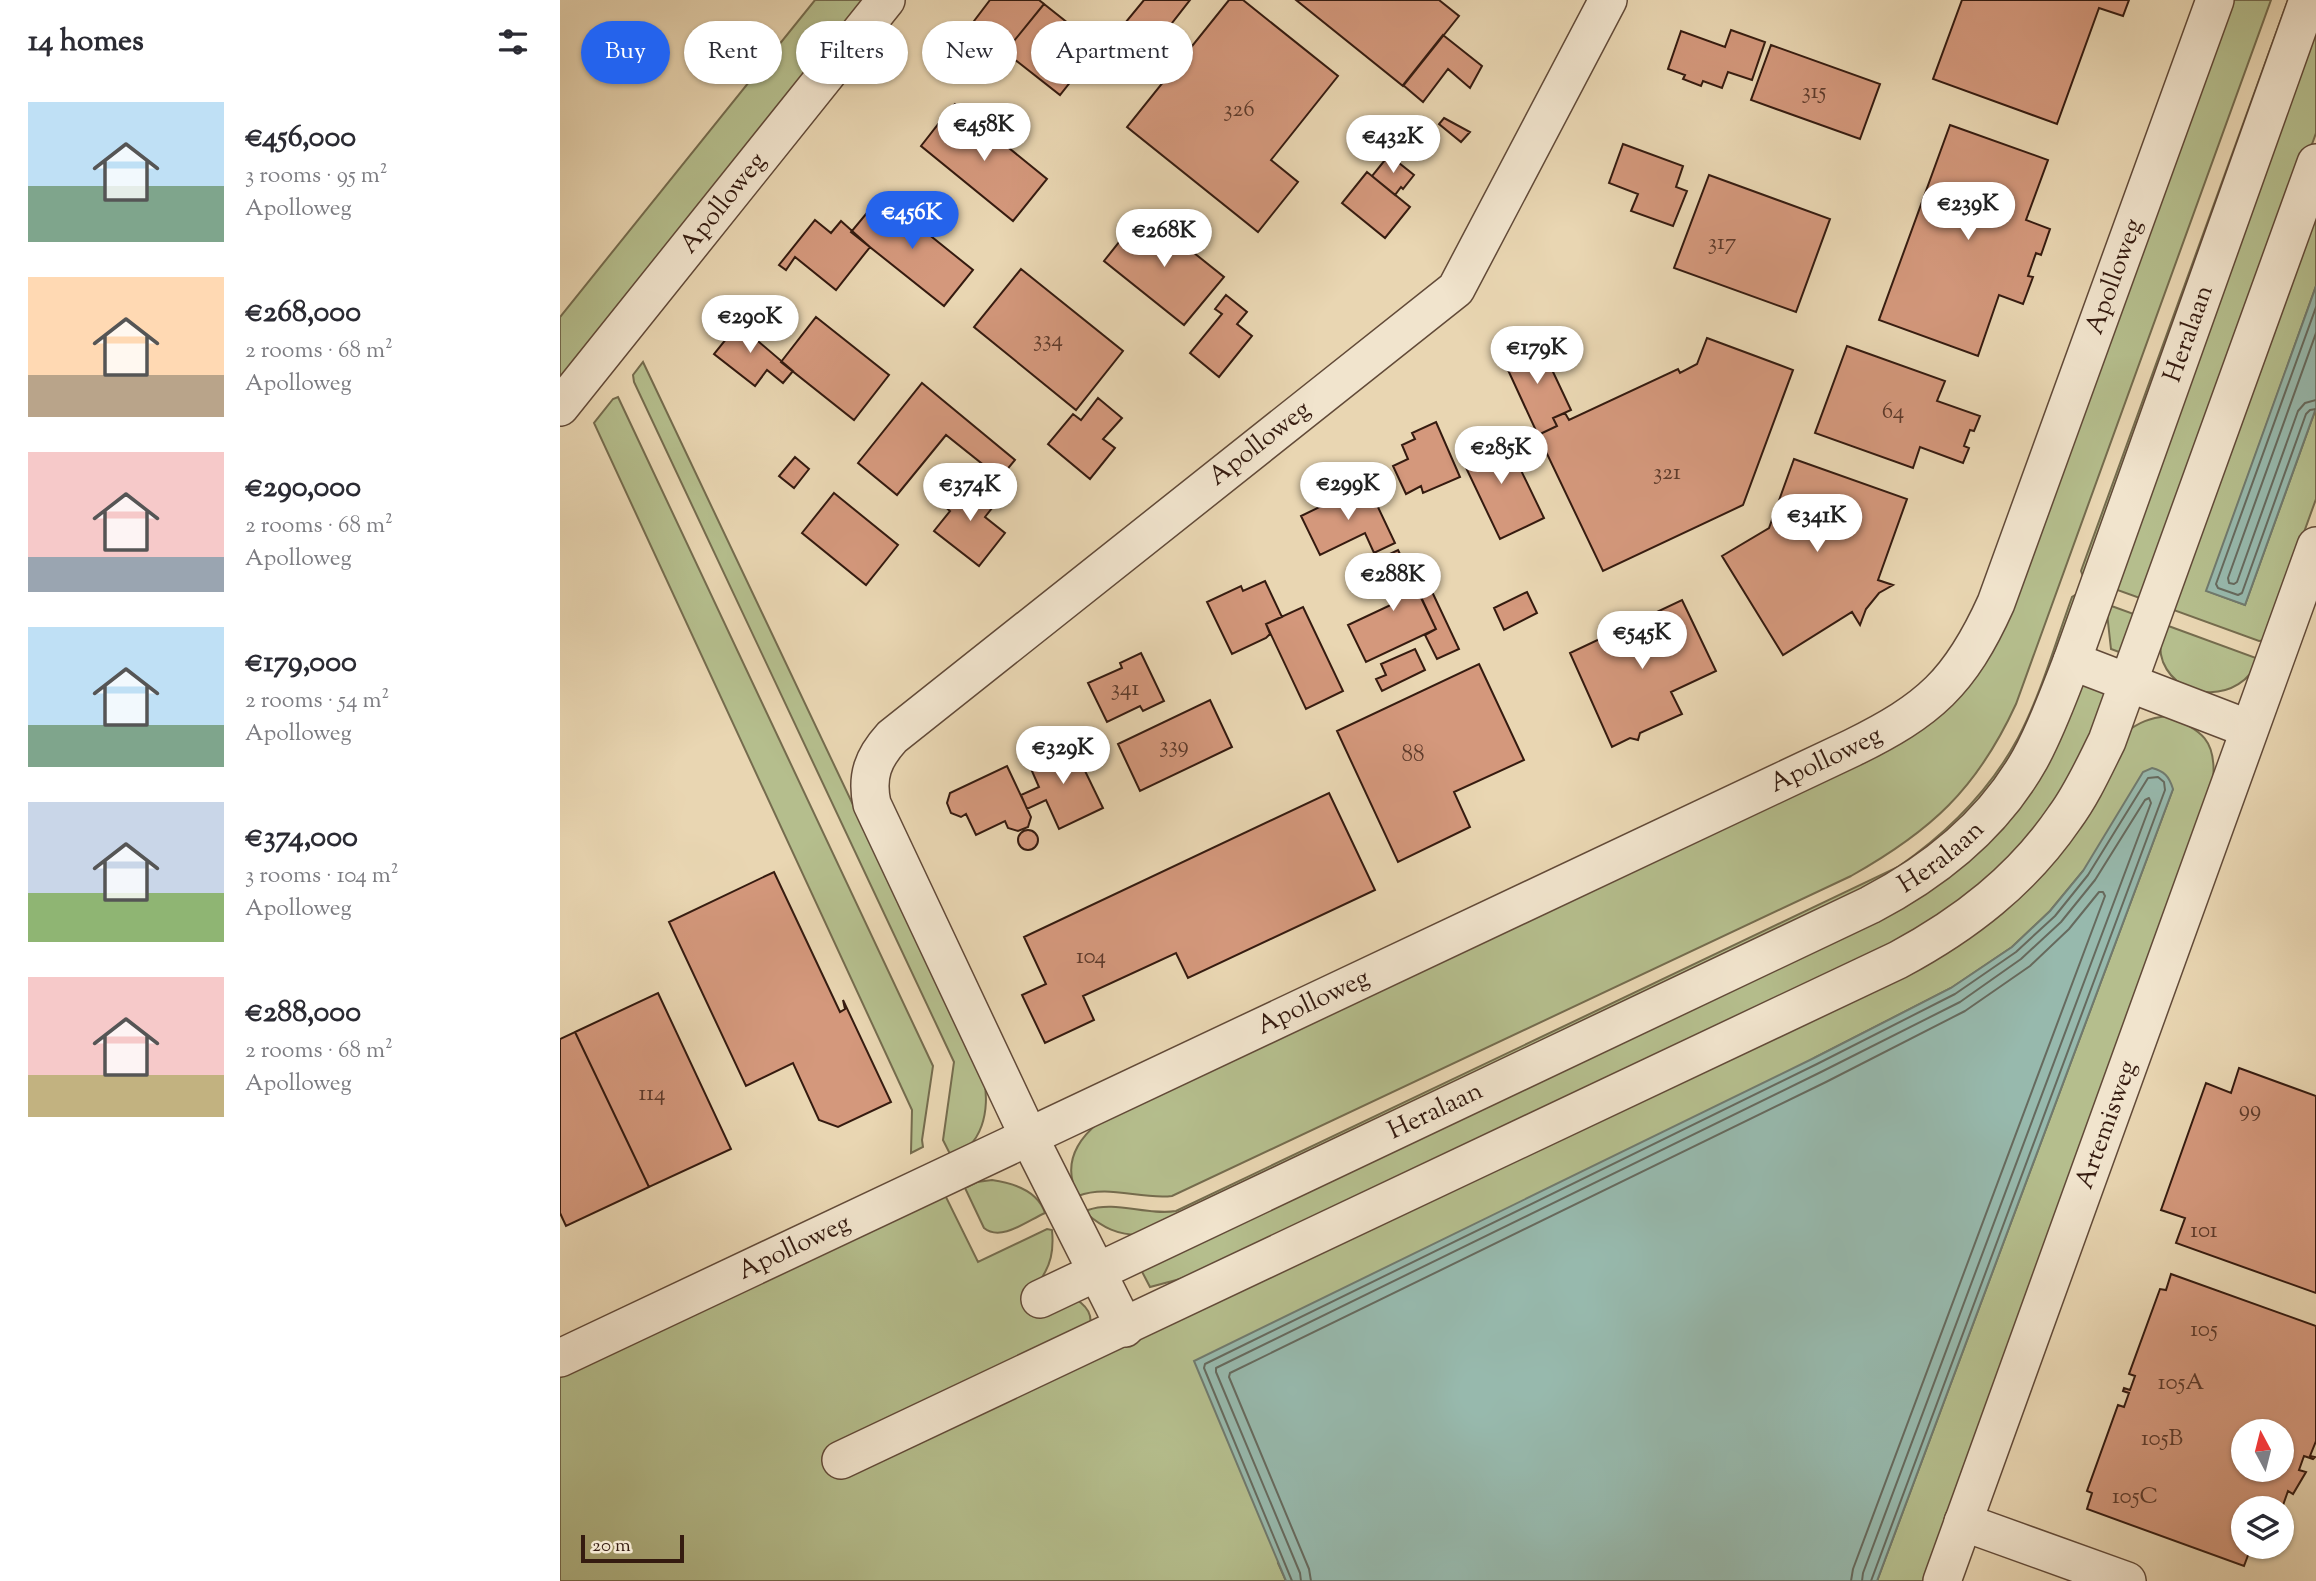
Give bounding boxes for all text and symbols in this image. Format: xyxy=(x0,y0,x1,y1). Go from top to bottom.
text: 14 homes xyxy=(28,21,144,64)
chip: Buy xyxy=(581,21,670,84)
chip: Rent xyxy=(684,21,782,84)
chip: Filters xyxy=(796,21,908,84)
chip: New xyxy=(922,21,1017,84)
chip: Apartment xyxy=(1031,21,1193,84)
icon: filters xyxy=(494,23,532,61)
house number: 315 xyxy=(1802,76,1827,109)
house number: 326 xyxy=(1223,94,1255,127)
pin: €458K xyxy=(935,104,1033,163)
text: €458K xyxy=(954,109,1014,142)
pin: €432K xyxy=(1344,116,1442,175)
text: €456,000 xyxy=(245,117,356,160)
text: €432K xyxy=(1362,121,1424,154)
icon: home xyxy=(84,130,168,214)
street label: Apolloweg xyxy=(671,145,775,262)
text: 3 rooms · 95 m² xyxy=(245,160,388,193)
pin: €239K xyxy=(1919,182,2017,242)
text: €239K xyxy=(1937,188,1999,221)
pin: €456K xyxy=(863,191,961,251)
text: Apolloweg xyxy=(245,193,352,226)
text: €456K xyxy=(882,197,942,230)
pin: €268K xyxy=(1115,210,1213,269)
street label: Apolloweg xyxy=(2077,214,2152,340)
text: €268K xyxy=(1132,215,1196,248)
house number: 317 xyxy=(1708,227,1737,260)
street label: Heralaan xyxy=(2154,280,2223,388)
text: €268,000 xyxy=(245,292,361,335)
pin: €290K xyxy=(701,296,799,355)
text: €290K xyxy=(718,301,782,334)
icon: home xyxy=(84,305,168,389)
house number: 334 xyxy=(1033,324,1063,357)
pin: €179K xyxy=(1488,326,1586,386)
text: €179K xyxy=(1507,332,1567,365)
text: 2 rooms · 68 m² xyxy=(245,335,393,368)
text: Apolloweg xyxy=(245,368,352,401)
street label: Apolloweg xyxy=(1201,392,1319,496)
house number: 64 xyxy=(1882,396,1904,429)
pin: €285K xyxy=(1452,426,1550,486)
text: €285K xyxy=(1471,432,1531,465)
house number: 321 xyxy=(1653,457,1681,490)
pin: €299K xyxy=(1299,462,1397,522)
pin: €374K xyxy=(921,463,1019,523)
text: €290,000 xyxy=(245,467,361,510)
text: €299K xyxy=(1316,468,1380,501)
text: €374K xyxy=(939,469,1001,502)
icon: home xyxy=(84,480,168,564)
pin: €341K xyxy=(1768,494,1866,554)
text: €341K xyxy=(1787,500,1847,533)
text: 2 rooms · 68 m² xyxy=(245,510,393,543)
text: Apolloweg xyxy=(245,543,352,576)
pin: €288K xyxy=(1344,554,1442,613)
text: €288K xyxy=(1361,559,1425,592)
pin: €545K xyxy=(1593,612,1691,671)
text: €545K xyxy=(1613,617,1671,650)
text: €179,000 xyxy=(245,642,357,685)
icon: home xyxy=(84,655,168,739)
house number: 341 xyxy=(1111,673,1140,706)
text: 2 rooms · 54 m² xyxy=(245,685,389,718)
street label: Apolloweg xyxy=(1764,717,1889,803)
text: Apolloweg xyxy=(245,718,352,751)
pin: €329K xyxy=(1014,726,1112,786)
house number: 339 xyxy=(1159,730,1189,763)
text: €329K xyxy=(1032,732,1094,765)
house number: 88 xyxy=(1402,739,1425,772)
street label: Heralaan xyxy=(1891,812,1993,903)
text: €374,000 xyxy=(245,817,358,860)
icon: home xyxy=(84,830,168,914)
text: 3 rooms · 104 m² xyxy=(245,860,399,893)
text: Apolloweg xyxy=(245,893,352,926)
house number: 104 xyxy=(1076,941,1106,974)
street label: Apolloweg xyxy=(1251,960,1376,1045)
text: €288,000 xyxy=(245,992,361,1035)
icon: home xyxy=(84,1005,168,1089)
text: 2 rooms · 68 m² xyxy=(245,1035,393,1068)
street label: Artemisweg xyxy=(2067,1056,2147,1194)
text: Apolloweg xyxy=(245,1068,352,1101)
street label: Heralaan xyxy=(1382,1073,1489,1150)
house number: 114 xyxy=(638,1078,666,1111)
house number: 99 xyxy=(2239,1094,2261,1127)
street label: Apolloweg xyxy=(732,1205,857,1290)
house number: 101 xyxy=(2190,1215,2218,1248)
house number: 105 xyxy=(2190,1314,2218,1347)
house number: 105A xyxy=(2158,1367,2204,1400)
north arrow xyxy=(2231,1419,2294,1482)
map controls xyxy=(2231,1419,2294,1559)
house number: 105B xyxy=(2141,1423,2183,1456)
house number: 105C xyxy=(2112,1481,2158,1514)
button: layers xyxy=(2231,1496,2294,1559)
scale bar xyxy=(581,1532,684,1564)
text: 20 m xyxy=(592,1533,631,1560)

